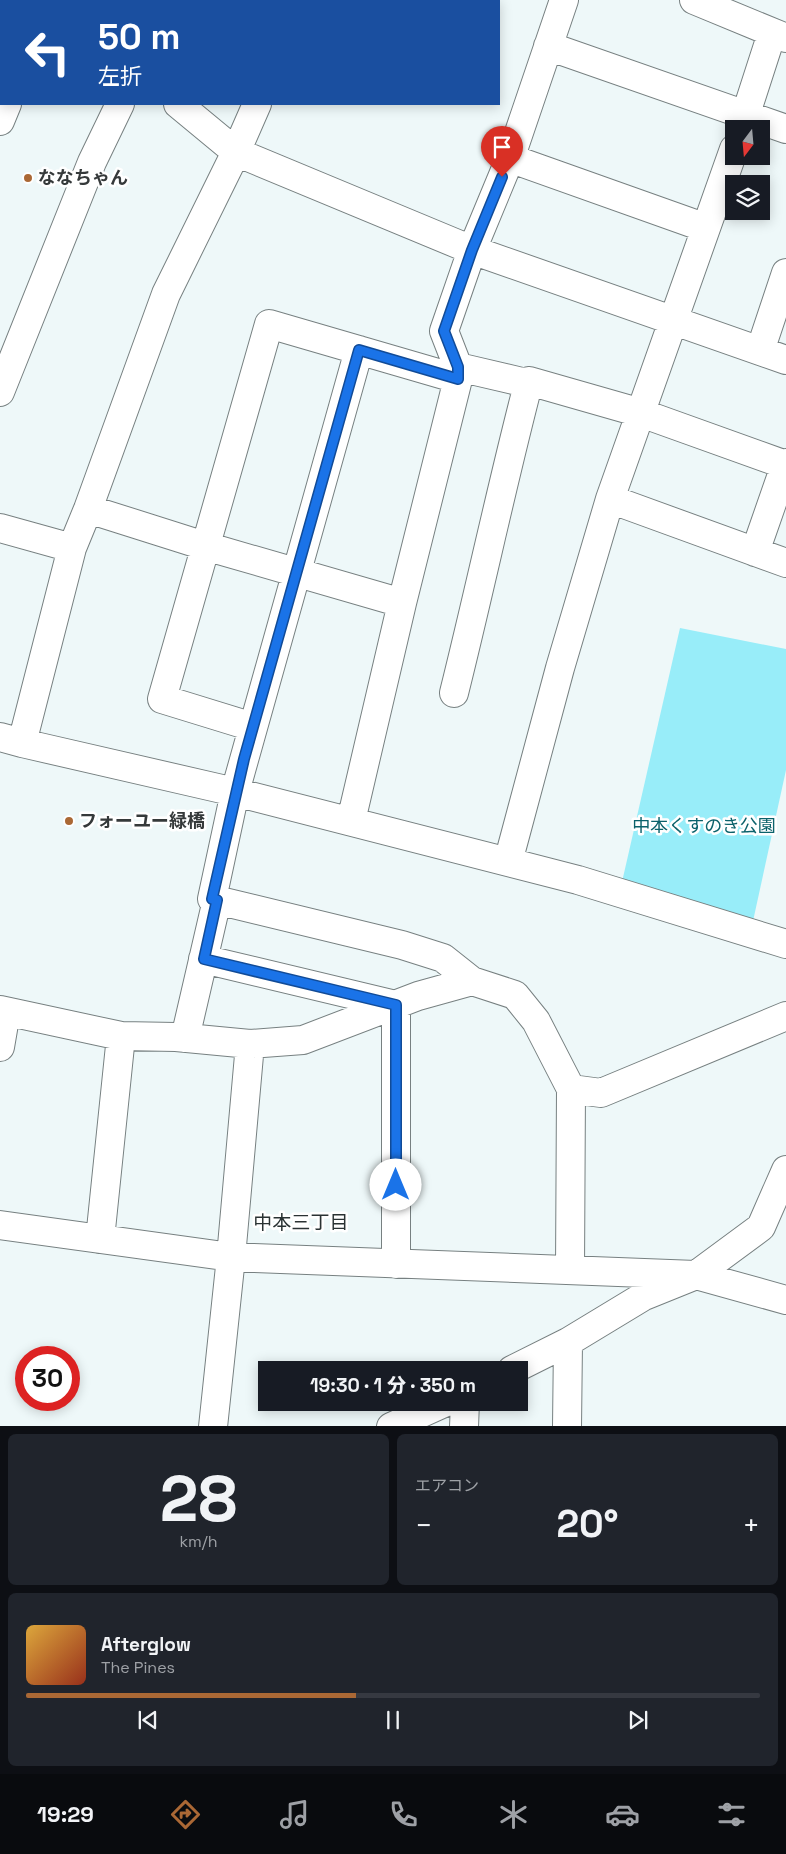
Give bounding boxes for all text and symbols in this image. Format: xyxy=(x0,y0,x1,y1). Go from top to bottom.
text: 50 m xyxy=(98,15,180,59)
icon: left xyxy=(15,20,80,85)
text: 左折 xyxy=(98,62,142,90)
north arrow xyxy=(725,120,770,165)
map controls xyxy=(725,120,770,220)
pin xyxy=(481,126,523,177)
icon: arrive xyxy=(488,133,516,161)
place label: ななちゃん xyxy=(38,166,128,189)
marker: ななちゃん xyxy=(22,172,34,184)
button: layers xyxy=(725,175,770,220)
place label: フォーユー緑橋 xyxy=(79,809,205,832)
park label: 中本くすのき公園 xyxy=(632,814,776,837)
marker: フォーユー緑橋 xyxy=(63,815,75,827)
position arrow xyxy=(369,1158,421,1210)
district label: 中本三丁目 xyxy=(253,1210,349,1235)
speed limit sign: 30 xyxy=(15,1346,80,1411)
text: 19:30 · 1 分 · 350 m xyxy=(310,1373,476,1398)
text: 28 xyxy=(160,1457,237,1540)
text: エアコン xyxy=(415,1475,479,1496)
text: 20° xyxy=(556,1500,619,1548)
text: − xyxy=(415,1507,432,1543)
text: + xyxy=(743,1507,760,1543)
text: km/h xyxy=(179,1531,218,1552)
text: Afterglow xyxy=(101,1632,191,1657)
text: The Pines xyxy=(101,1657,175,1678)
icon: previous xyxy=(134,1706,162,1734)
icon: pause xyxy=(379,1706,407,1734)
icon: next xyxy=(624,1706,652,1734)
icon: directions xyxy=(168,1797,203,1832)
icon: music xyxy=(277,1797,312,1832)
icon: phone xyxy=(386,1797,421,1832)
icon: climate xyxy=(496,1797,531,1832)
icon: car xyxy=(605,1797,640,1832)
icon: filters xyxy=(714,1797,749,1832)
text: 19:29 xyxy=(37,1800,94,1828)

